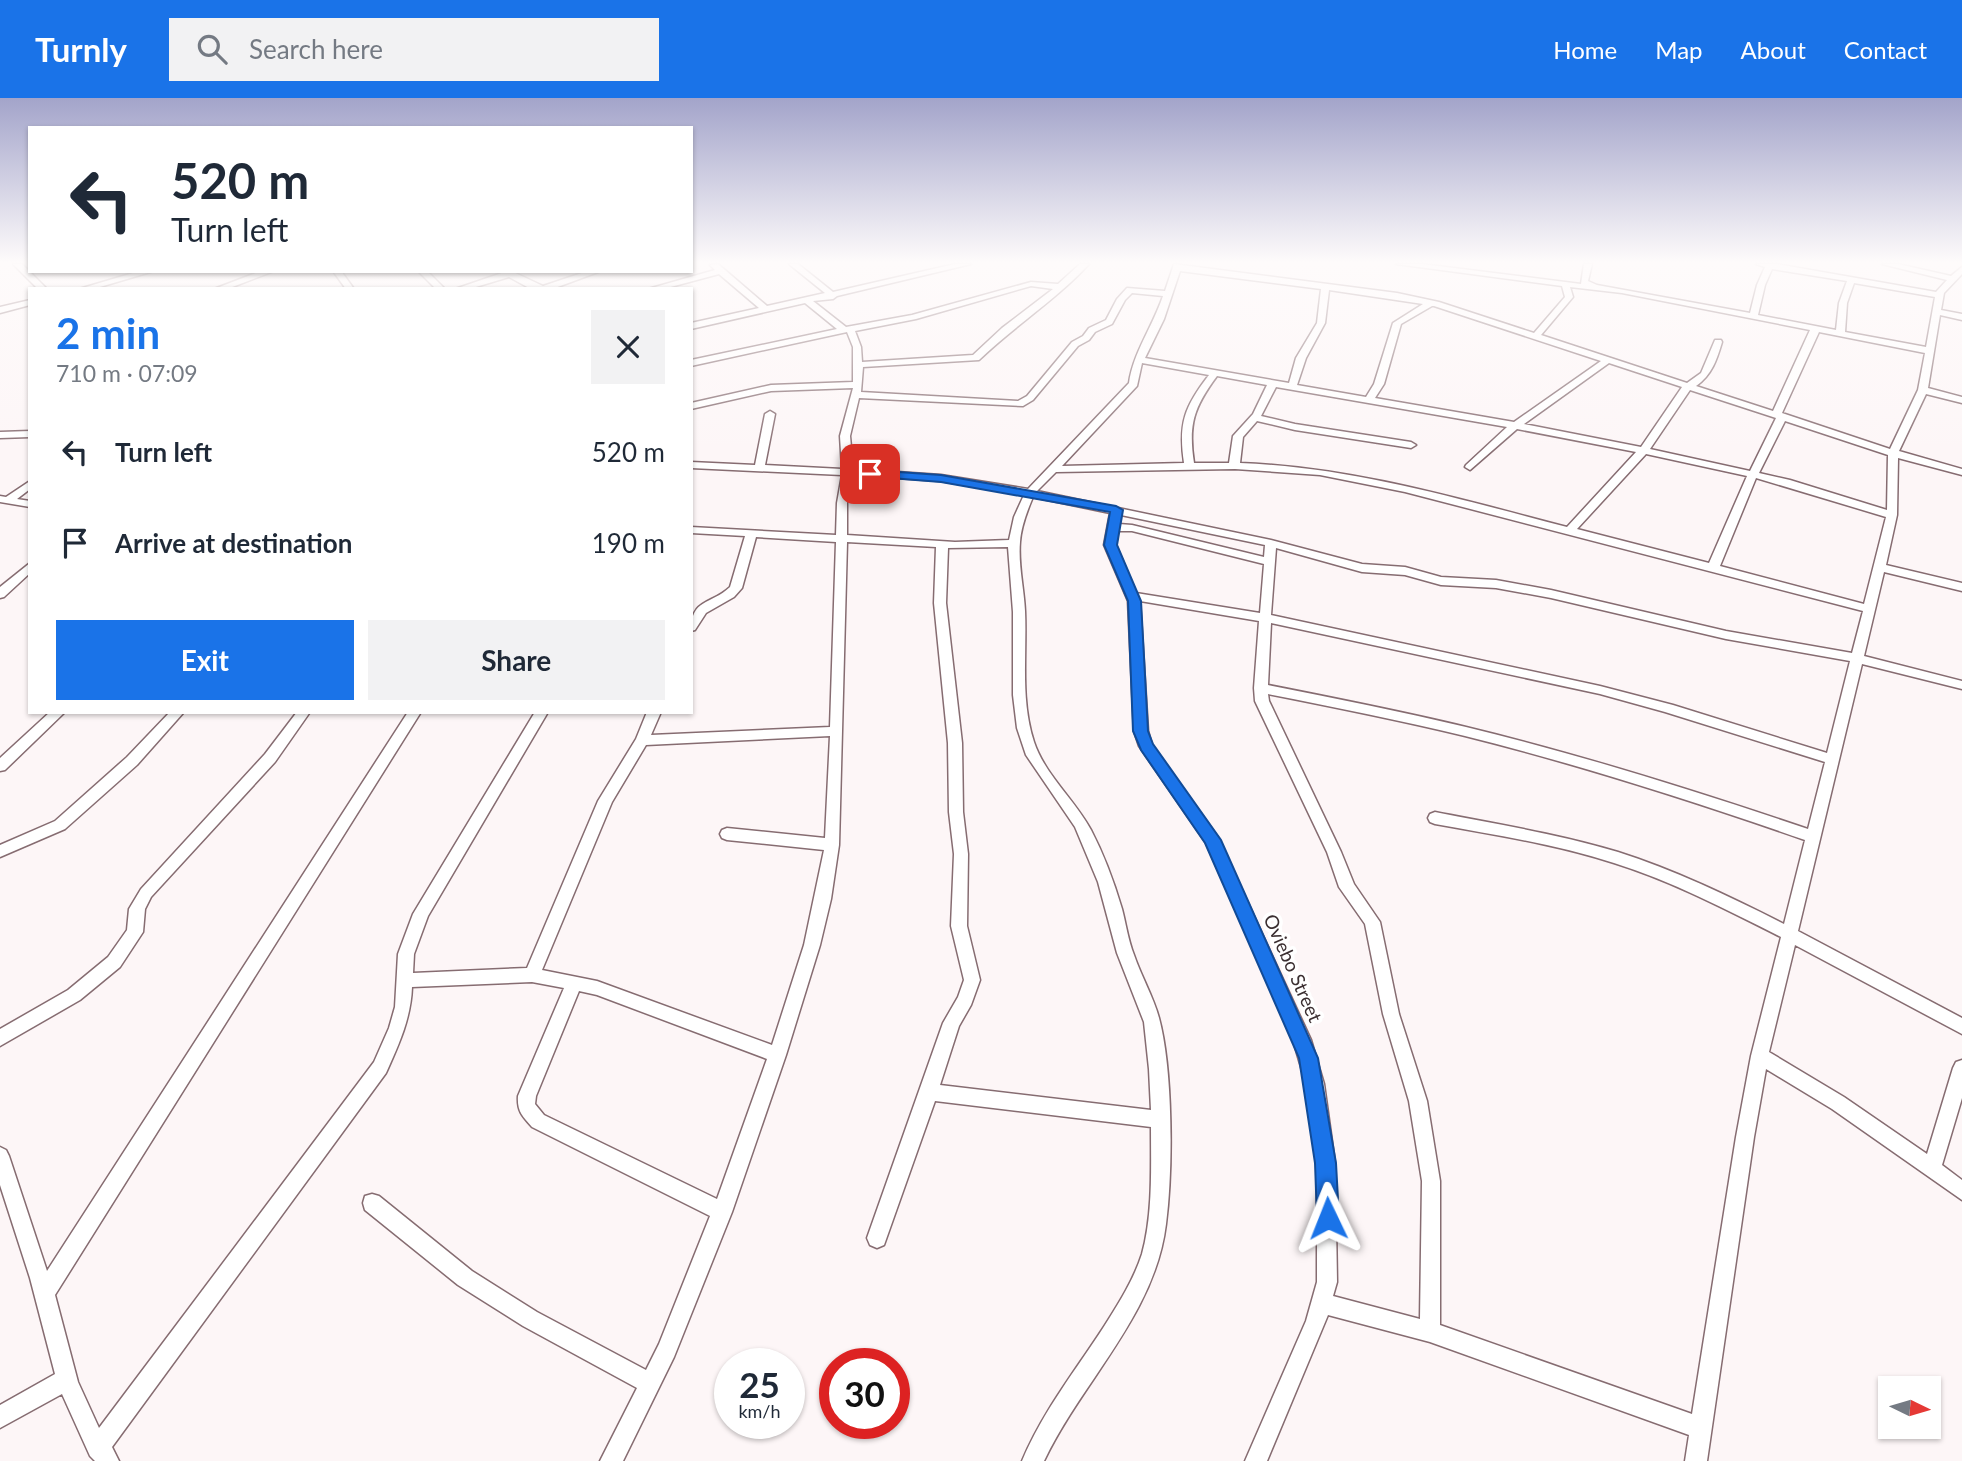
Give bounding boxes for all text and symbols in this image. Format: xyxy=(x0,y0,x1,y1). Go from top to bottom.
search box xyxy=(169,18,659,81)
text: Turnly xyxy=(35,29,127,69)
icon: search xyxy=(193,30,231,68)
text: Search here xyxy=(249,33,383,65)
text: Home xyxy=(1553,35,1617,64)
text: Map xyxy=(1655,35,1703,64)
text: About xyxy=(1741,35,1806,64)
text: Contact xyxy=(1844,35,1927,64)
text: 520 m xyxy=(171,151,309,209)
icon: left xyxy=(56,154,147,245)
text: Turn left xyxy=(171,210,288,249)
text: 2 min xyxy=(56,308,160,358)
button: close xyxy=(591,310,665,384)
text: 710 m · 07:09 xyxy=(56,359,198,387)
icon: left xyxy=(56,433,94,471)
text: Turn left xyxy=(115,436,212,468)
text: 520 m xyxy=(592,436,665,468)
pin xyxy=(840,444,900,504)
icon: arrive xyxy=(851,455,889,493)
icon: arrive xyxy=(56,524,94,562)
text: Arrive at destination xyxy=(115,527,352,559)
text: 190 m xyxy=(592,527,665,559)
button: Exit xyxy=(56,620,354,700)
button: Share xyxy=(368,620,665,700)
street label: Oviebo Street xyxy=(1259,910,1328,1026)
position arrow xyxy=(1291,1181,1365,1255)
speed limit sign: 30 xyxy=(819,1348,910,1439)
text: 25 xyxy=(739,1363,780,1405)
north arrow xyxy=(1878,1376,1941,1438)
map controls xyxy=(1878,1376,1941,1439)
text: km/h xyxy=(738,1400,781,1422)

